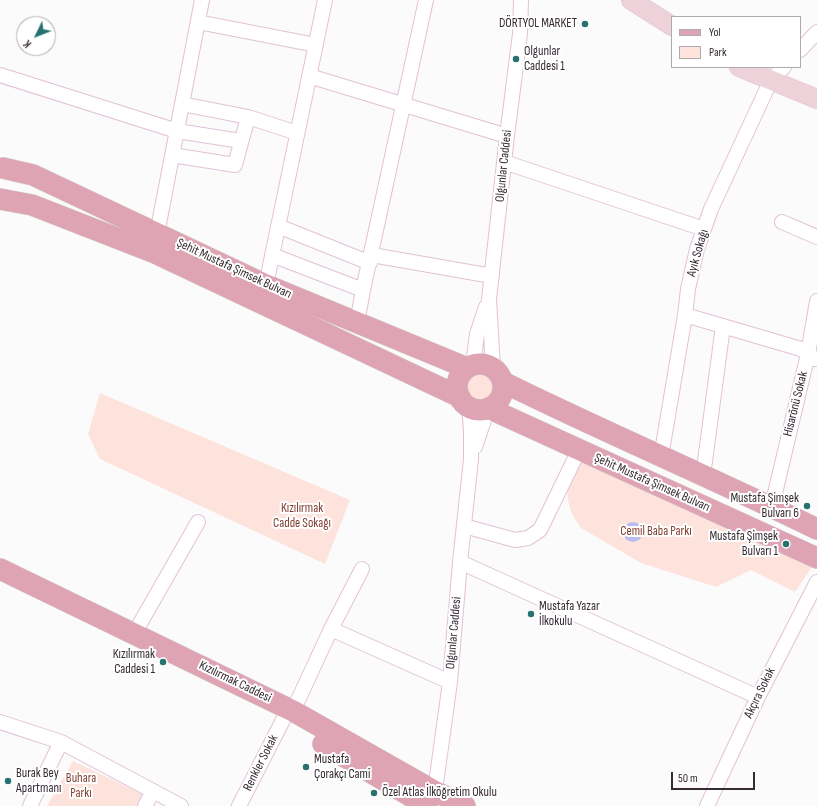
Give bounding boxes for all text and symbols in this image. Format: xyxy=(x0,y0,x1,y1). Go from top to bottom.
north arrow xyxy=(16,16,56,56)
place label: DÖRTYOL MARKET xyxy=(499,16,577,32)
legend xyxy=(671,16,801,68)
marker: DÖRTYOL MARKET xyxy=(580,19,590,29)
text: Yol xyxy=(709,25,721,40)
text: K xyxy=(21,37,34,50)
place label: Olgunlar Caddesi 1 xyxy=(524,44,565,75)
text: Park xyxy=(709,45,727,60)
marker: Olgunlar Caddesi 1 xyxy=(511,54,521,64)
street label: Olgunlar Caddesi xyxy=(492,129,516,203)
street label: Ayık Sokağı xyxy=(684,228,712,278)
street label: Şehit Mustafa Şimsek Bulvarı xyxy=(174,235,294,303)
street label: Hisarönü Sokak xyxy=(780,370,812,438)
street label: Şehit Mustafa Şimsek Bulvarı xyxy=(592,450,712,516)
place label: Mustafa Şimşek Bulvarı 6 xyxy=(730,491,799,522)
park label: Kızılırmak Cadde Sokağı xyxy=(273,501,331,532)
marker: Mustafa Şimşek Bulvarı 6 xyxy=(802,501,812,511)
park label: Cemil Baba Parkı xyxy=(620,524,692,540)
place label: Mustafa Şimşek Bulvarı 1 xyxy=(709,529,778,560)
marker: Mustafa Şimşek Bulvarı 1 xyxy=(781,539,791,549)
street label: Olgunlar Caddesi xyxy=(443,596,465,670)
place label: Mustafa Yazar İlkokulu xyxy=(539,599,600,630)
marker: Mustafa Yazar İlkokulu xyxy=(526,609,536,619)
place label: Kızılırmak Caddesi 1 xyxy=(113,647,155,678)
marker: Kızılırmak Caddesi 1 xyxy=(158,657,168,667)
street label: Kızılırmak Caddesi xyxy=(196,658,274,706)
street label: Akçıra Sokak xyxy=(741,665,779,721)
street label: Renkler Sokak xyxy=(240,732,282,794)
place label: Mustafa Çorakçı Cami xyxy=(314,752,370,783)
marker: Mustafa Çorakçı Cami xyxy=(301,762,311,772)
scale bar xyxy=(673,764,757,790)
place label: Burak Bey Apartmanı xyxy=(16,766,61,797)
park label: Buhara Parkı xyxy=(66,771,96,802)
text: 50 m xyxy=(678,771,698,786)
marker: Burak Bey Apartmanı xyxy=(3,776,13,786)
place label: Özel Atlas İlköğretim Okulu xyxy=(382,785,497,801)
marker: Özel Atlas İlköğretim Okulu xyxy=(369,788,379,798)

